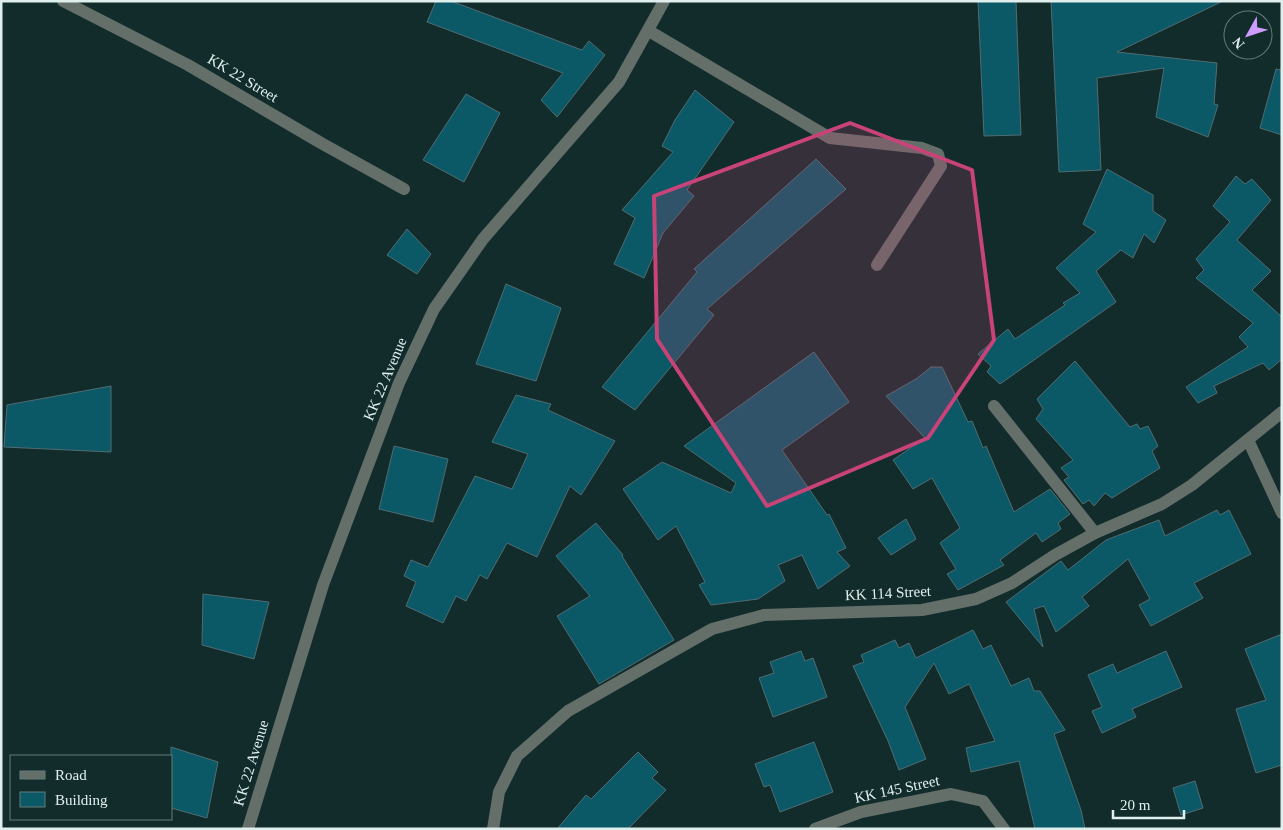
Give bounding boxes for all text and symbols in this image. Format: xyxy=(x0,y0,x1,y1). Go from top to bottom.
north arrow xyxy=(1223,10,1273,60)
text: N xyxy=(1229,34,1247,52)
street label: KK 22 Street xyxy=(205,51,282,106)
street label: KK 22 Avenue xyxy=(360,335,410,423)
street label: KK 114 Street xyxy=(845,583,932,603)
street label: KK 22 Avenue xyxy=(230,718,272,808)
legend xyxy=(10,755,172,820)
text: Road xyxy=(55,767,87,783)
street label: KK 145 Street xyxy=(853,772,942,806)
scale bar xyxy=(1113,788,1184,820)
text: Building xyxy=(55,792,108,808)
text: 20 m xyxy=(1120,797,1151,813)

